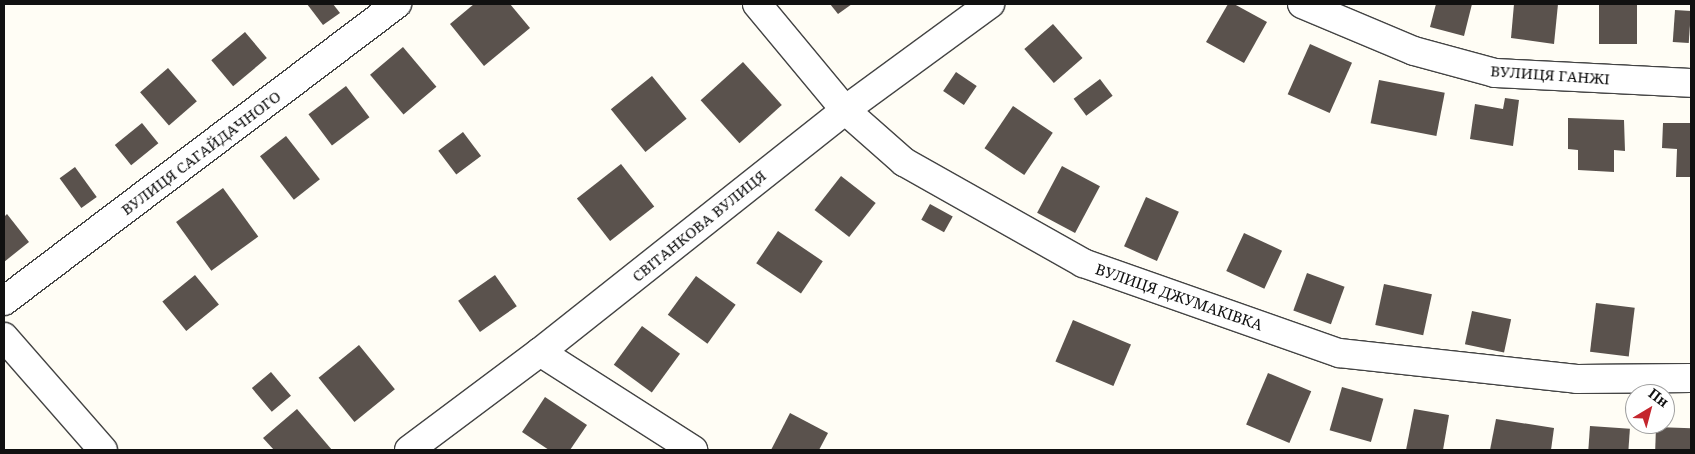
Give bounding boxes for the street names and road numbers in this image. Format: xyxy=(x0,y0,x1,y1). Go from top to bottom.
street label: ВУЛИЦЯ ГАНЖІ xyxy=(1490,62,1610,88)
street label: ВУЛИЦЯ САГАЙДАЧНОГО xyxy=(118,87,284,219)
street label: СВІТАНКОВА ВУЛИЦЯ xyxy=(629,167,769,285)
street label: ВУЛИЦЯ ДЖУМАКІВКА xyxy=(1093,260,1265,334)

